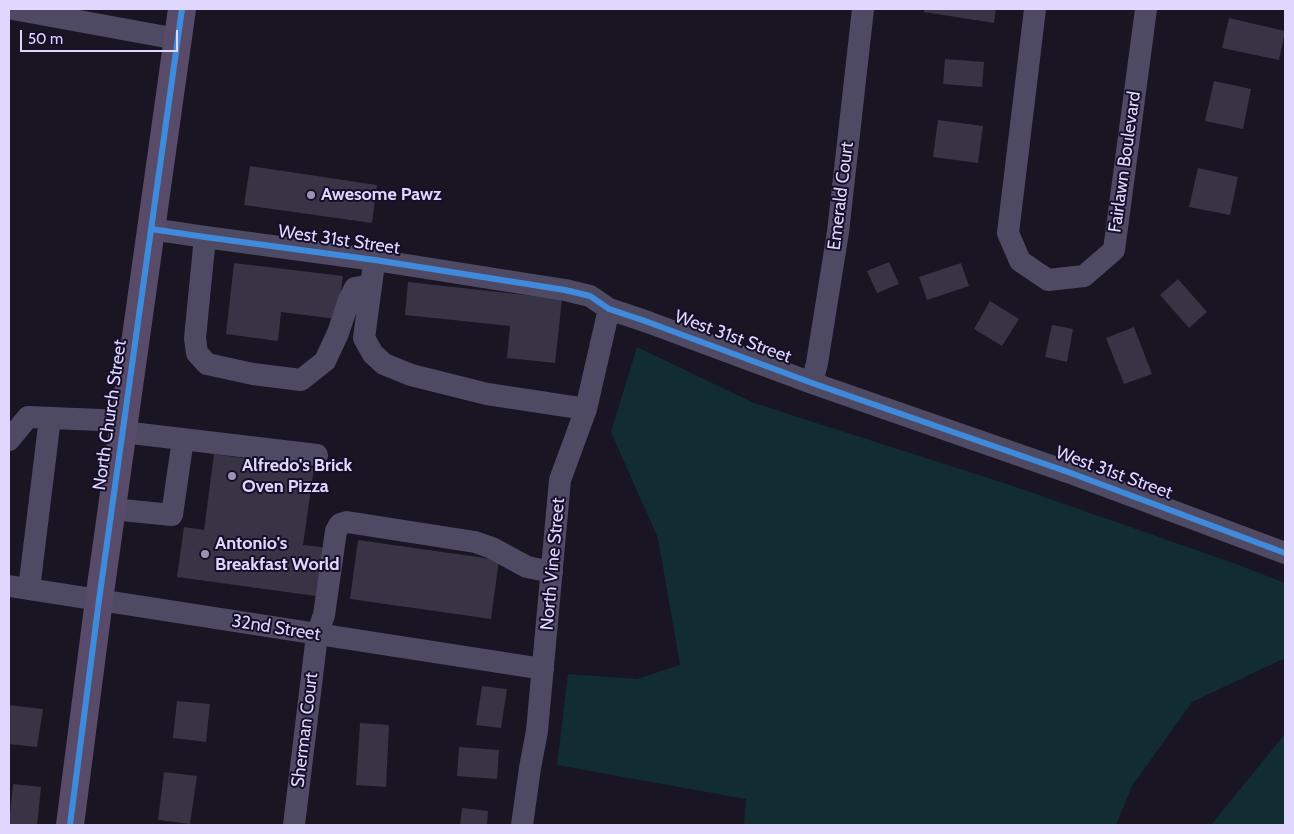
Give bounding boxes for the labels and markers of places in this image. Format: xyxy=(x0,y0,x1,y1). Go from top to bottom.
place label: Awesome Pawz xyxy=(321,184,442,206)
marker: Awesome Pawz xyxy=(305,189,317,201)
place label: Alfredo's Brick Oven Pizza xyxy=(242,455,352,498)
marker: Alfredo's Brick Oven Pizza xyxy=(226,470,238,482)
place label: Antonio's Breakfast World xyxy=(215,533,340,576)
marker: Antonio's Breakfast World xyxy=(199,548,211,560)

